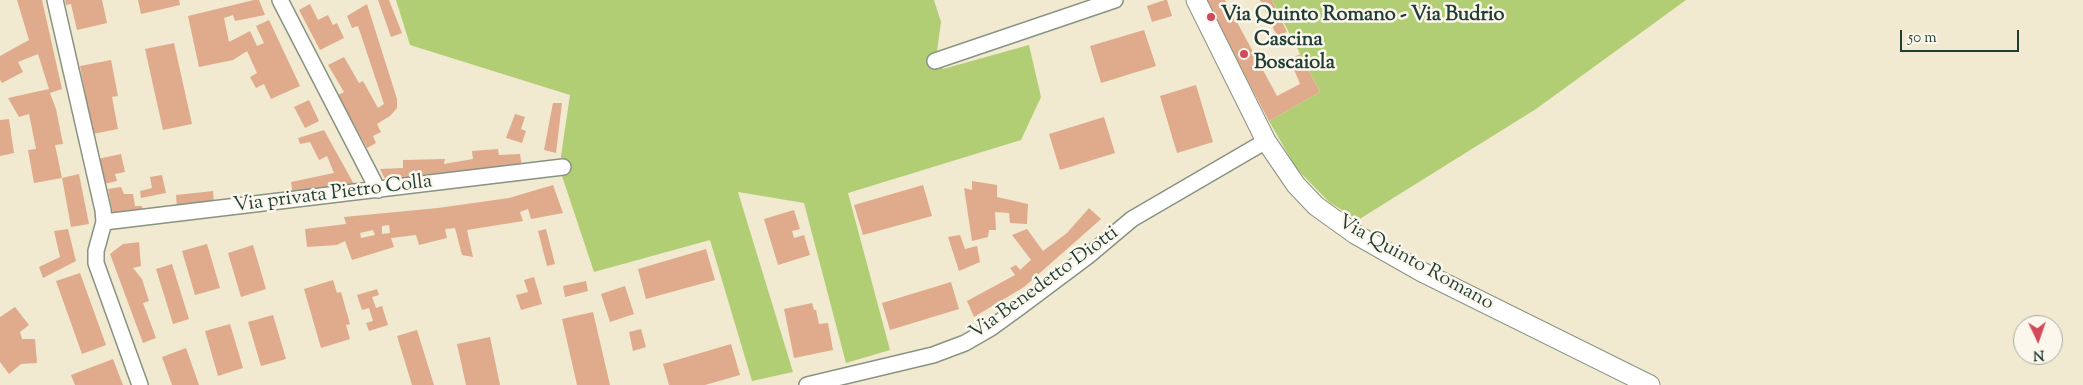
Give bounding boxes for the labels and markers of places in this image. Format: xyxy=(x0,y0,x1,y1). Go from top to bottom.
place label: Via Quinto Romano - Via Budrio xyxy=(1221,5,1504,29)
marker: Via Quinto Romano - Via Budrio xyxy=(1205,11,1217,23)
place label: Cascina Boscaiola xyxy=(1254,30,1335,77)
marker: Cascina Boscaiola xyxy=(1238,48,1250,60)

